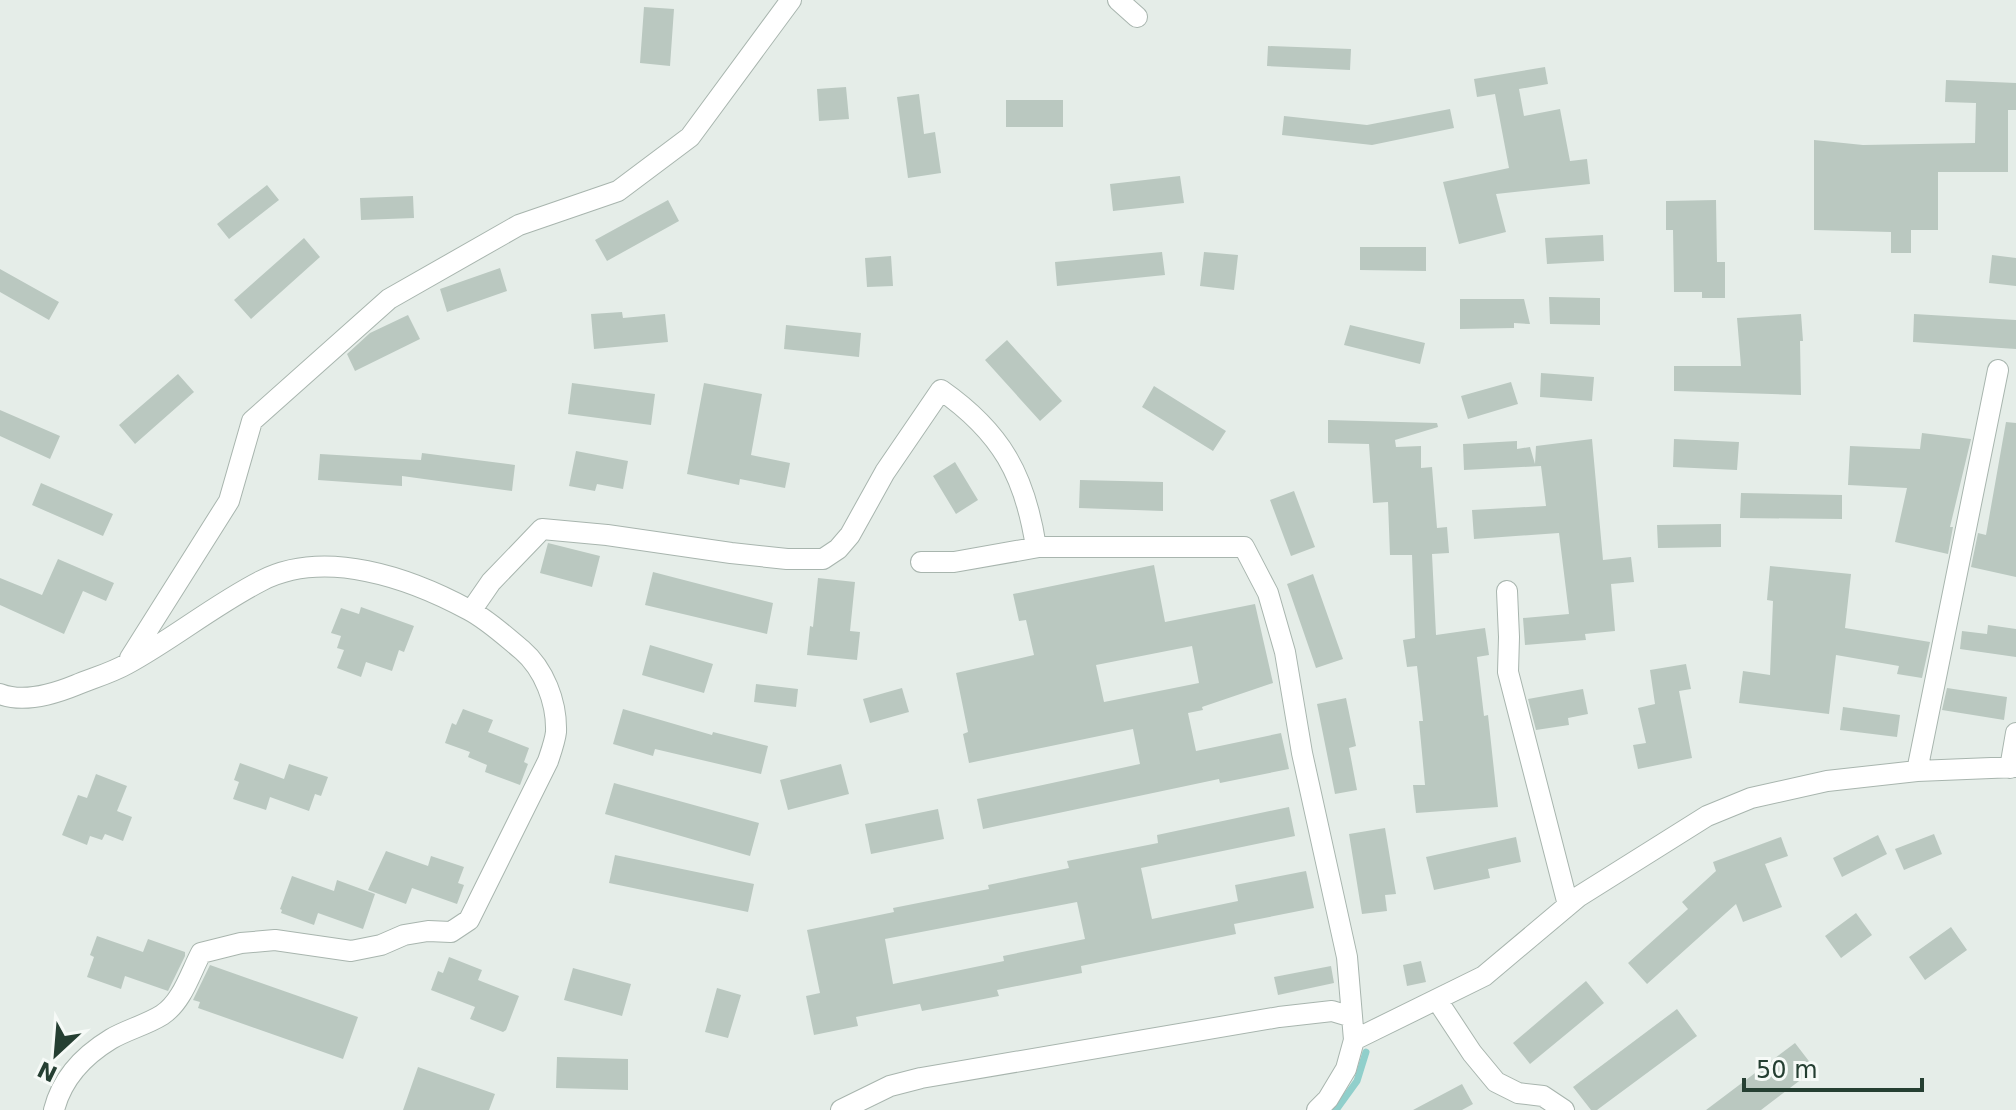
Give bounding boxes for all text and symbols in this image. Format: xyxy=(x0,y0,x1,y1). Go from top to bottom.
north arrow xyxy=(16,1014,96,1094)
scale bar xyxy=(1744,1042,1922,1092)
text: N xyxy=(34,1056,61,1087)
text: 50 m xyxy=(1756,1056,1818,1084)

